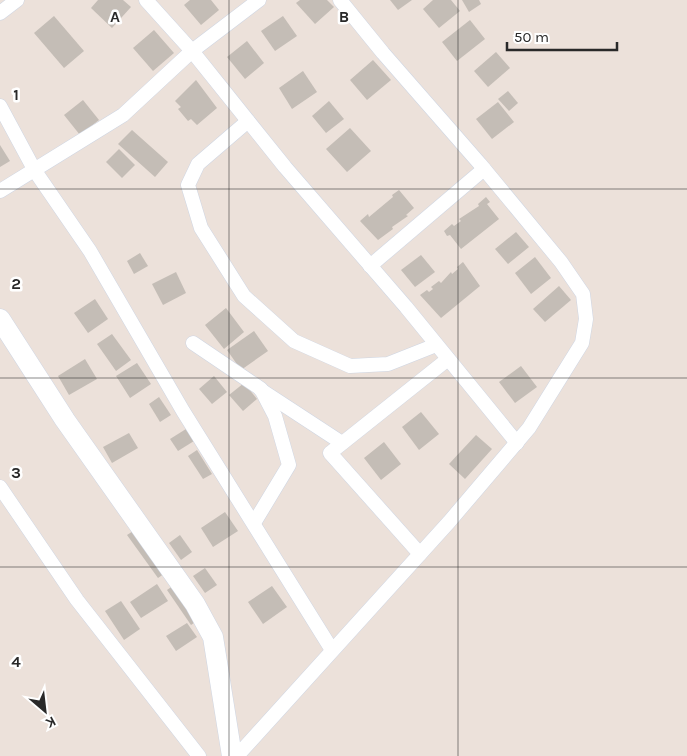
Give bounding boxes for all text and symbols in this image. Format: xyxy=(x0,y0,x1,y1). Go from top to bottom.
text: A xyxy=(110,7,120,26)
text: B xyxy=(339,7,349,26)
scale bar xyxy=(507,20,617,52)
text: 50 m xyxy=(514,28,549,46)
text: 1 xyxy=(13,85,19,104)
text: 2 xyxy=(11,274,21,293)
text: 3 xyxy=(11,463,21,482)
text: 4 xyxy=(11,652,21,671)
north arrow xyxy=(20,686,70,736)
text: K xyxy=(42,712,59,732)

